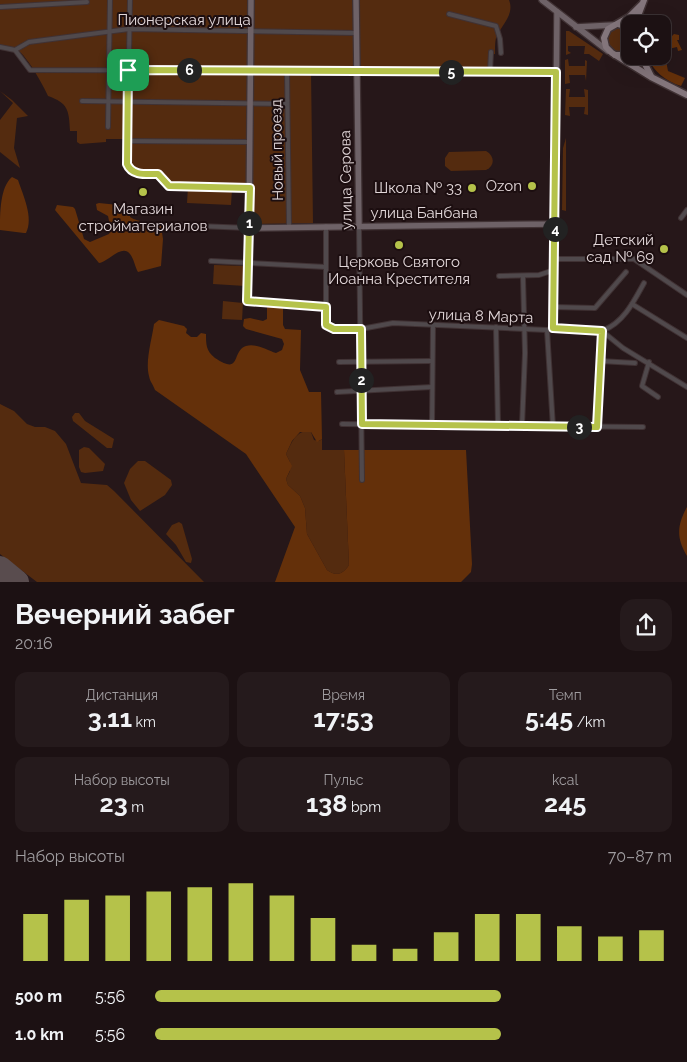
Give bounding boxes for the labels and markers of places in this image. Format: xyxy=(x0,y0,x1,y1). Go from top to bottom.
pin xyxy=(107,49,149,91)
pin: 6 xyxy=(176,58,202,82)
pin: 5 xyxy=(438,60,464,84)
place label: Ozon xyxy=(486,177,522,195)
place label: Школа № 33 xyxy=(374,179,462,197)
marker: Ozon xyxy=(526,180,538,192)
marker: Школа № 33 xyxy=(466,182,478,194)
marker: Магазин стройматериалов xyxy=(137,186,149,198)
place label: Магазин стройматериалов xyxy=(79,200,207,235)
pin: 1 xyxy=(236,210,262,236)
pin: 4 xyxy=(542,216,568,242)
place label: Детский сад № 69 xyxy=(586,231,654,266)
marker: Церковь Святого Иоанна Крестителя xyxy=(393,239,405,251)
marker: Детский сад № 69 xyxy=(658,243,670,255)
place label: Церковь Святого Иоанна Крестителя xyxy=(328,253,470,288)
pin: 2 xyxy=(348,368,374,392)
pin: 3 xyxy=(566,414,592,440)

